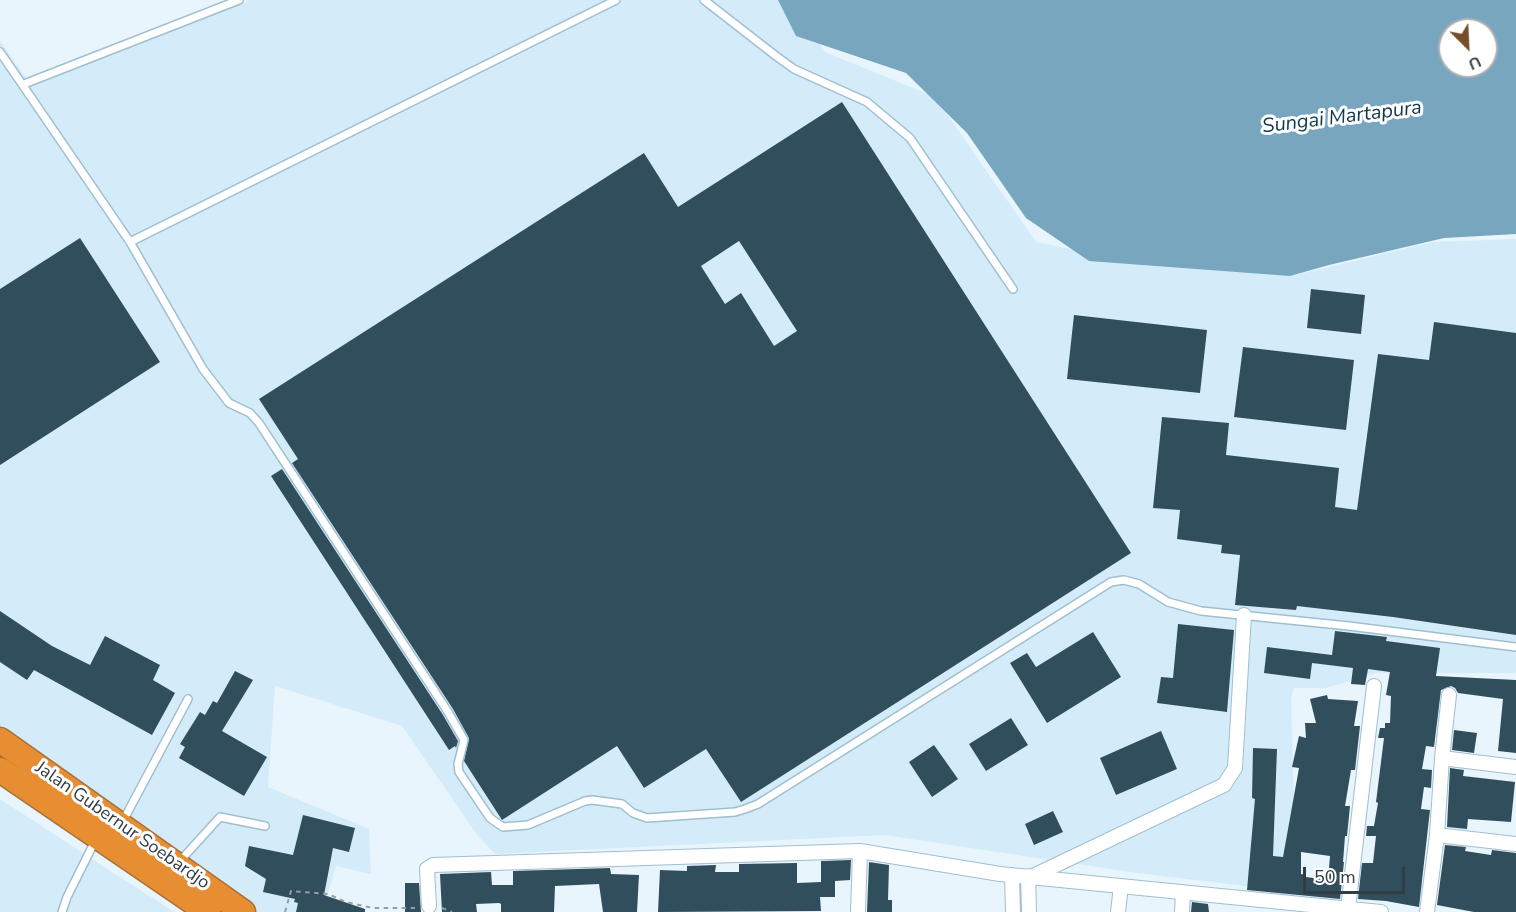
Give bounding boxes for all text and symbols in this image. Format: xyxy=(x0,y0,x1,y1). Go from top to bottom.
north arrow xyxy=(1438,18,1498,78)
text: U xyxy=(1465,50,1484,75)
water label: Sungai Martapura xyxy=(1261,96,1423,140)
street label: Jalan Gubernur Soebardjo xyxy=(31,758,213,894)
scale bar xyxy=(1306,855,1408,893)
text: 50 m xyxy=(1314,865,1356,889)

